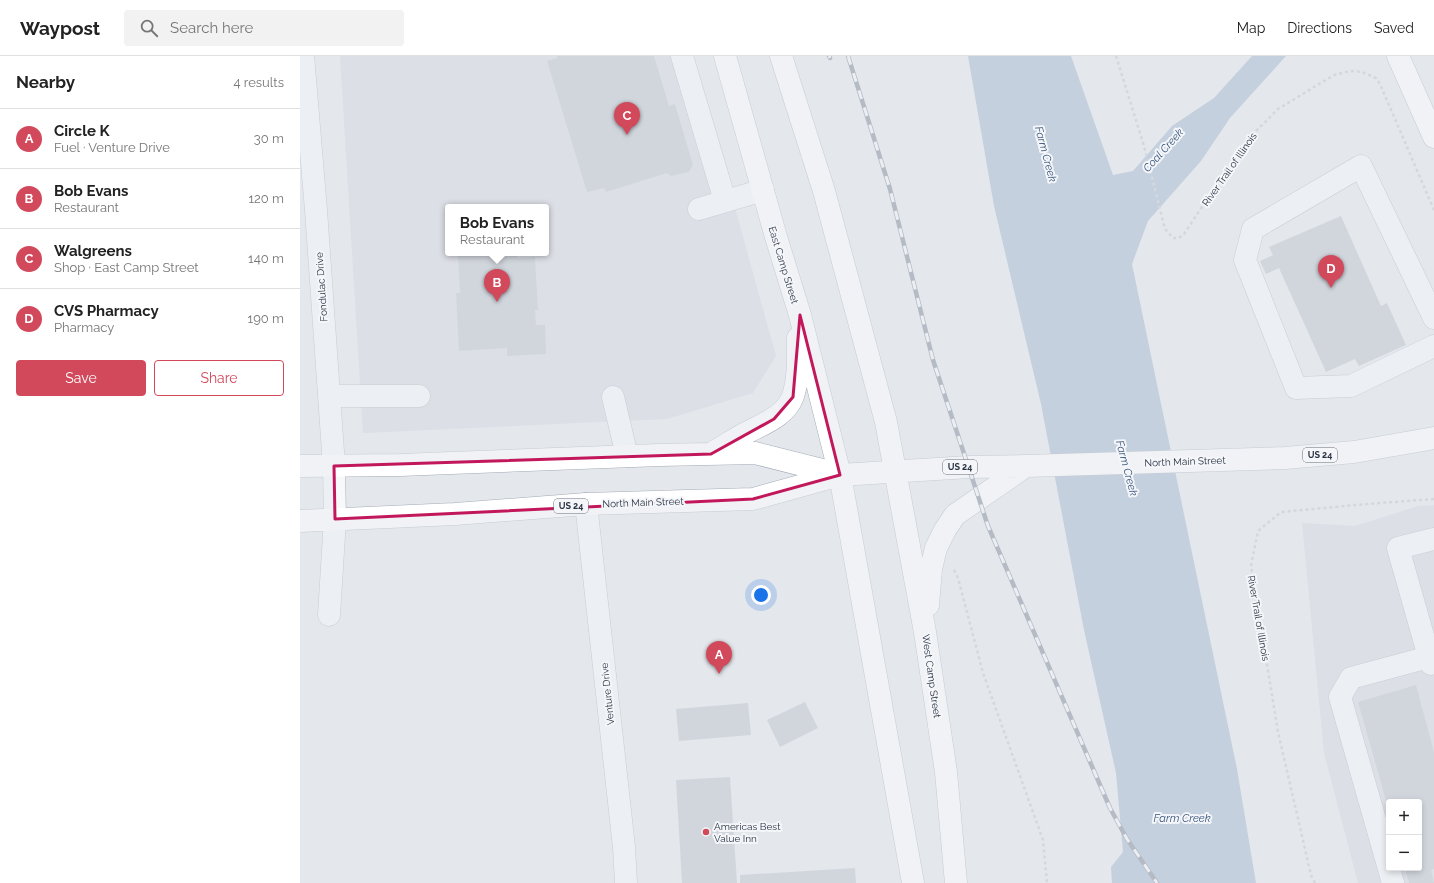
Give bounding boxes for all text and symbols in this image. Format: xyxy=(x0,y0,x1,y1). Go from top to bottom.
search box xyxy=(124,10,404,46)
text: Waypost xyxy=(20,17,100,39)
icon: search xyxy=(138,17,160,39)
text: Search here xyxy=(170,19,253,37)
text: Map xyxy=(1237,20,1265,36)
text: Directions xyxy=(1287,20,1352,36)
text: Saved xyxy=(1374,20,1414,36)
text: Nearby xyxy=(16,72,75,92)
text: 4 results xyxy=(233,75,284,90)
pin: C xyxy=(614,102,640,135)
text: Circle K xyxy=(54,122,110,140)
water label: Farm Creek xyxy=(1032,125,1059,184)
water label: Coal Creek xyxy=(1140,126,1186,175)
street label: River Trail of Illinois xyxy=(1200,130,1259,208)
text: A xyxy=(25,131,33,146)
text: 30 m xyxy=(254,131,284,146)
text: Fuel · Venture Drive xyxy=(54,140,170,155)
text: Bob Evans xyxy=(54,182,128,200)
text: B xyxy=(25,191,33,206)
text: 120 m xyxy=(248,191,284,206)
text: Restaurant xyxy=(54,200,119,215)
popup xyxy=(445,204,549,256)
text: Bob Evans xyxy=(460,214,534,232)
street label: East Camp Street xyxy=(767,225,801,306)
text: Restaurant xyxy=(460,232,525,247)
text: Walgreens xyxy=(54,242,132,260)
text: C xyxy=(25,251,33,266)
text: 140 m xyxy=(248,251,284,266)
street label: Fondulac Drive xyxy=(314,252,329,322)
pin: D xyxy=(1318,255,1344,288)
text: Shop · East Camp Street xyxy=(54,260,199,275)
pin: B xyxy=(484,269,510,302)
text: CVS Pharmacy xyxy=(54,302,159,320)
text: D xyxy=(24,311,34,326)
text: 190 m xyxy=(248,311,284,326)
text: Pharmacy xyxy=(54,320,114,335)
button: Save xyxy=(16,360,146,396)
button: Share xyxy=(154,360,284,396)
water label: Farm Creek xyxy=(1113,439,1140,498)
road number: US 24 xyxy=(1303,448,1337,462)
street label: North Main Street xyxy=(1144,455,1226,468)
road number: US 24 xyxy=(943,460,977,474)
street label: North Main Street xyxy=(602,496,684,509)
road number: US 24 xyxy=(554,499,588,513)
street label: River Trail of Illinois xyxy=(1246,574,1271,662)
your location xyxy=(751,585,771,605)
street label: West Camp Street xyxy=(920,634,943,719)
pin: A xyxy=(706,641,732,674)
street label: Venture Drive xyxy=(599,662,616,726)
map controls xyxy=(1386,799,1422,871)
button: + xyxy=(1386,799,1422,835)
water label: Farm Creek xyxy=(1153,812,1211,825)
place label: Americas Best Value Inn xyxy=(714,821,781,844)
marker: Americas Best Value Inn xyxy=(701,827,711,837)
button: − xyxy=(1386,835,1422,871)

